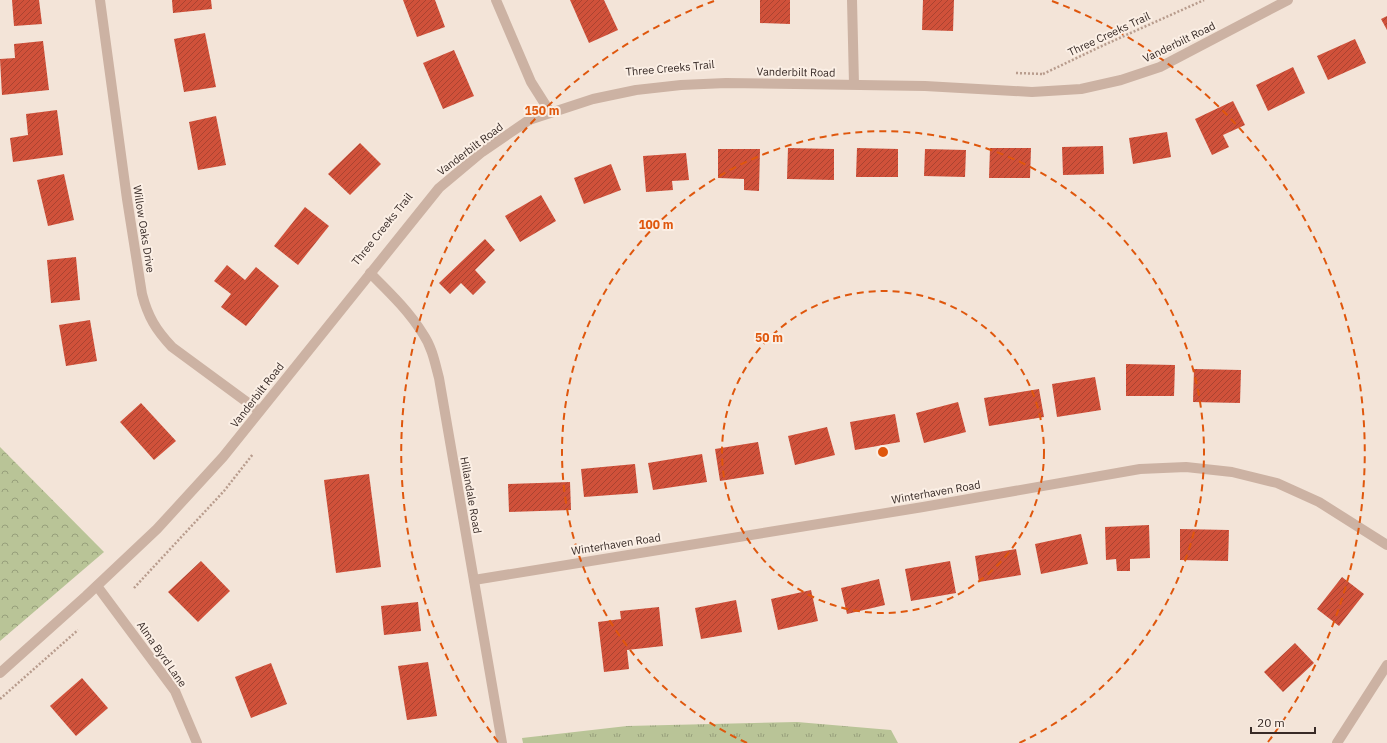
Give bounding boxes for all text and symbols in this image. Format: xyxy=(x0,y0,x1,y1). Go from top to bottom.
street label: Three Creeks Trail xyxy=(1066,9,1152,59)
street label: Vanderbilt Road xyxy=(1141,18,1217,66)
street label: Three Creeks Trail xyxy=(625,57,715,79)
street label: Vanderbilt Road xyxy=(757,64,835,80)
text: 150 m xyxy=(524,103,560,118)
street label: Vanderbilt Road xyxy=(434,120,506,178)
street label: Willow Oaks Drive xyxy=(130,184,158,274)
street label: Three Creeks Trail xyxy=(349,190,415,268)
text: 100 m xyxy=(638,217,674,232)
text: 50 m xyxy=(755,330,783,345)
street label: Vanderbilt Road xyxy=(227,360,287,430)
centre of rings xyxy=(876,445,890,459)
street label: Hillandale Road xyxy=(457,456,485,534)
street label: Winterhaven Road xyxy=(890,477,982,507)
street label: Winterhaven Road xyxy=(570,530,662,558)
street label: Alma Byrd Lane xyxy=(134,618,190,690)
scale bar xyxy=(1251,709,1315,735)
text: 20 m xyxy=(1257,715,1285,730)

